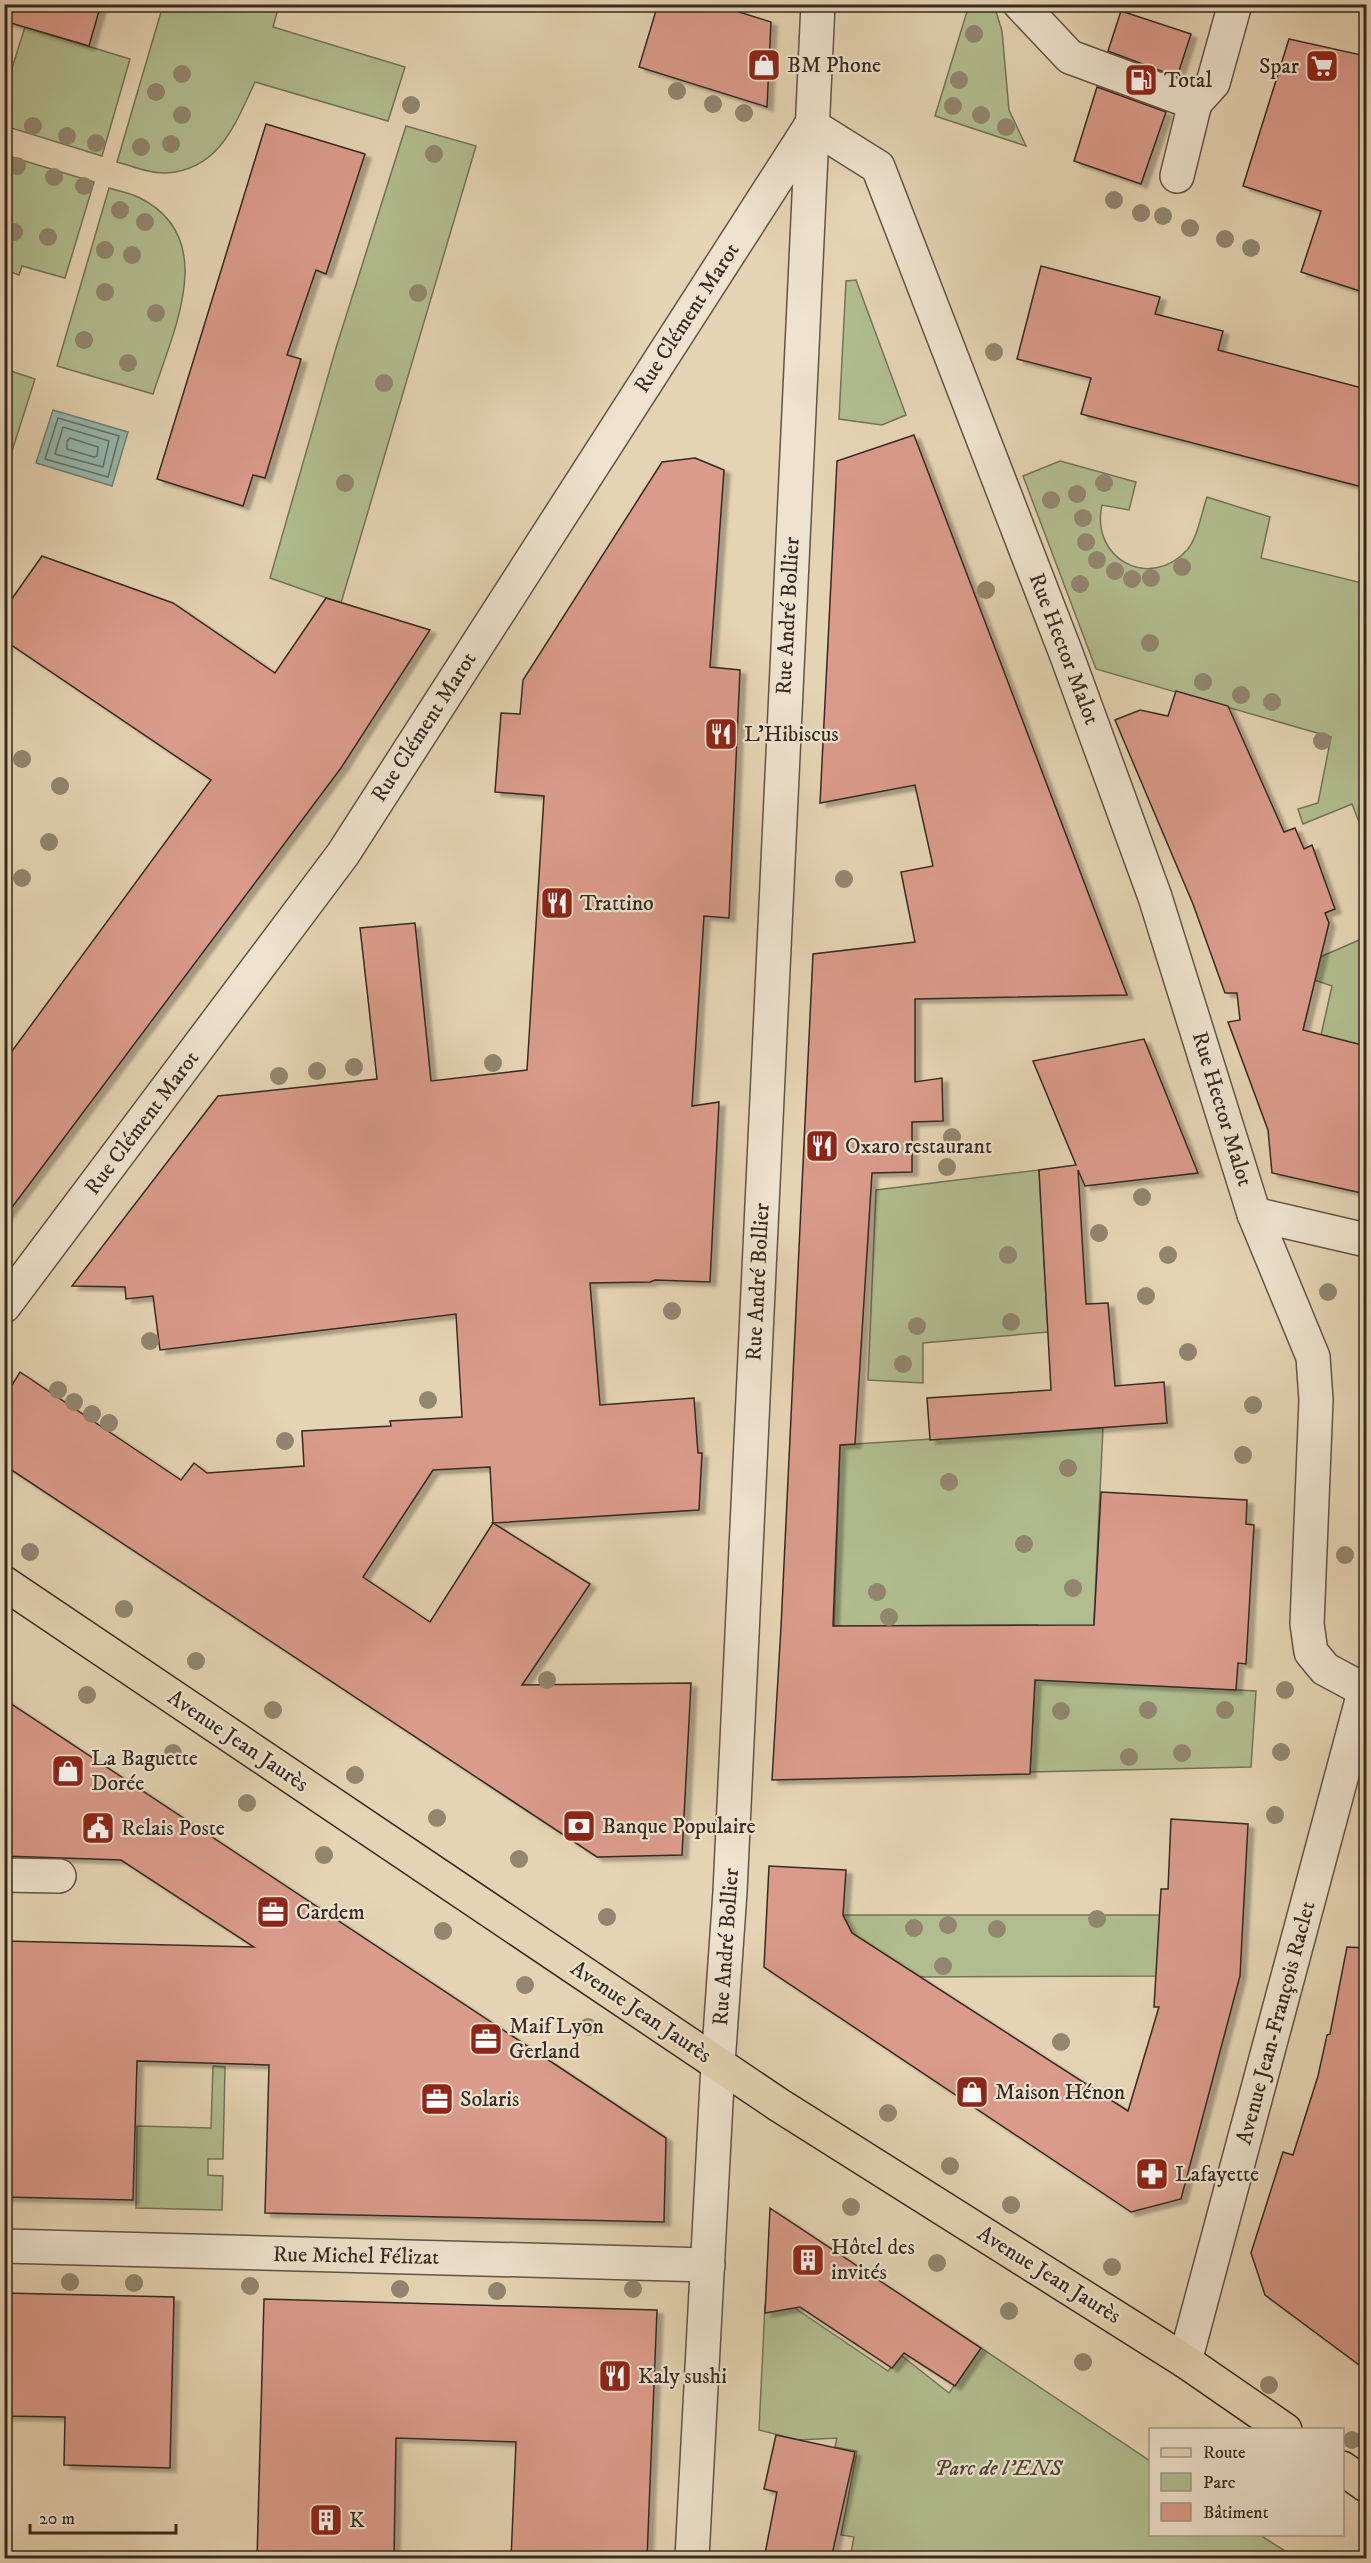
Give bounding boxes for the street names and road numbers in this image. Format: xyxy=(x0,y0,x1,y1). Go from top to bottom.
street label: Rue Clément Marot xyxy=(628,238,746,398)
street label: Rue André Bollier xyxy=(770,535,806,696)
street label: Rue Hector Malot xyxy=(1023,569,1105,729)
street label: Rue Clément Marot xyxy=(365,647,483,807)
street label: Rue Hector Malot xyxy=(1186,1028,1258,1190)
street label: Rue Clément Marot xyxy=(79,1046,205,1200)
street label: Rue André Bollier xyxy=(740,1201,776,1362)
street label: Avenue Jean Jaurès xyxy=(162,1684,314,1798)
street label: Rue André Bollier xyxy=(707,1866,745,2027)
street label: Avenue Jean-François Raclet xyxy=(1231,1898,1321,2148)
street label: Avenue Jean Jaurès xyxy=(565,1955,717,2069)
street label: Avenue Jean Jaurès xyxy=(972,2220,1126,2330)
street label: Rue Michel Félizat xyxy=(273,2241,439,2271)

